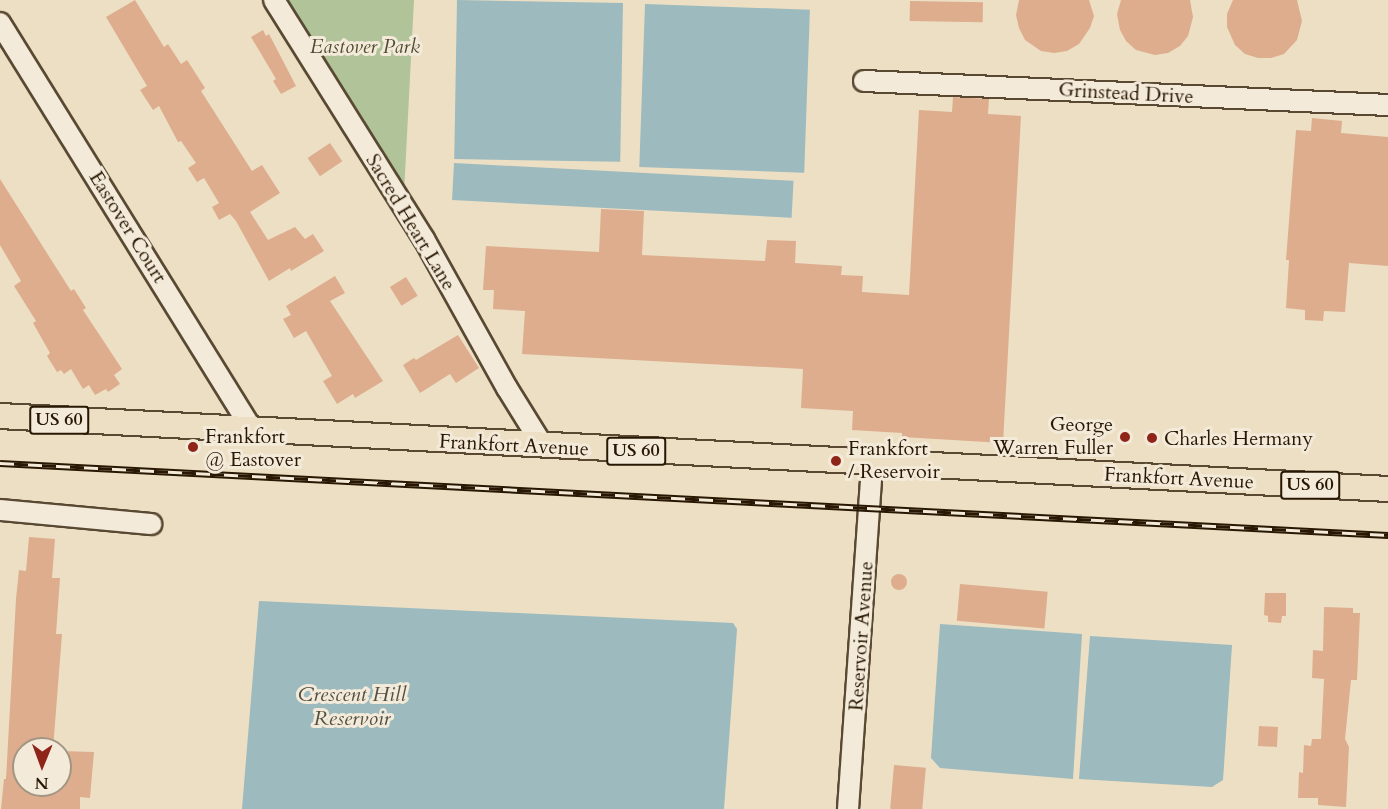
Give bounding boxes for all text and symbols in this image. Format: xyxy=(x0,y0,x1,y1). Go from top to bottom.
park label: Eastover Park xyxy=(310,34,420,58)
street label: Grinstead Drive xyxy=(1058,77,1194,109)
street label: Sacred Heart Lane xyxy=(361,149,461,295)
street label: Eastover Court xyxy=(84,167,172,287)
road number: US 60 xyxy=(29,405,89,435)
place label: George Warren Fuller xyxy=(993,413,1113,460)
place label: Frankfort @ Eastover xyxy=(205,424,301,471)
place label: Charles Hermany xyxy=(1164,426,1313,450)
street label: Frankfort Avenue xyxy=(438,429,590,461)
marker: George Warren Fuller xyxy=(1118,430,1132,444)
marker: Charles Hermany xyxy=(1145,431,1159,445)
road number: US 60 xyxy=(606,436,666,466)
place label: Frankfort / Reservoir xyxy=(848,437,940,484)
marker: Frankfort @ Eastover xyxy=(186,440,200,454)
marker: Frankfort / Reservoir xyxy=(829,454,843,468)
street label: Frankfort Avenue xyxy=(1103,462,1255,494)
road number: US 60 xyxy=(1280,470,1340,500)
street label: Reservoir Avenue xyxy=(844,560,878,712)
water label: Crescent Hill Reservoir xyxy=(298,682,406,732)
north arrow xyxy=(12,737,72,797)
text: N xyxy=(35,772,49,794)

